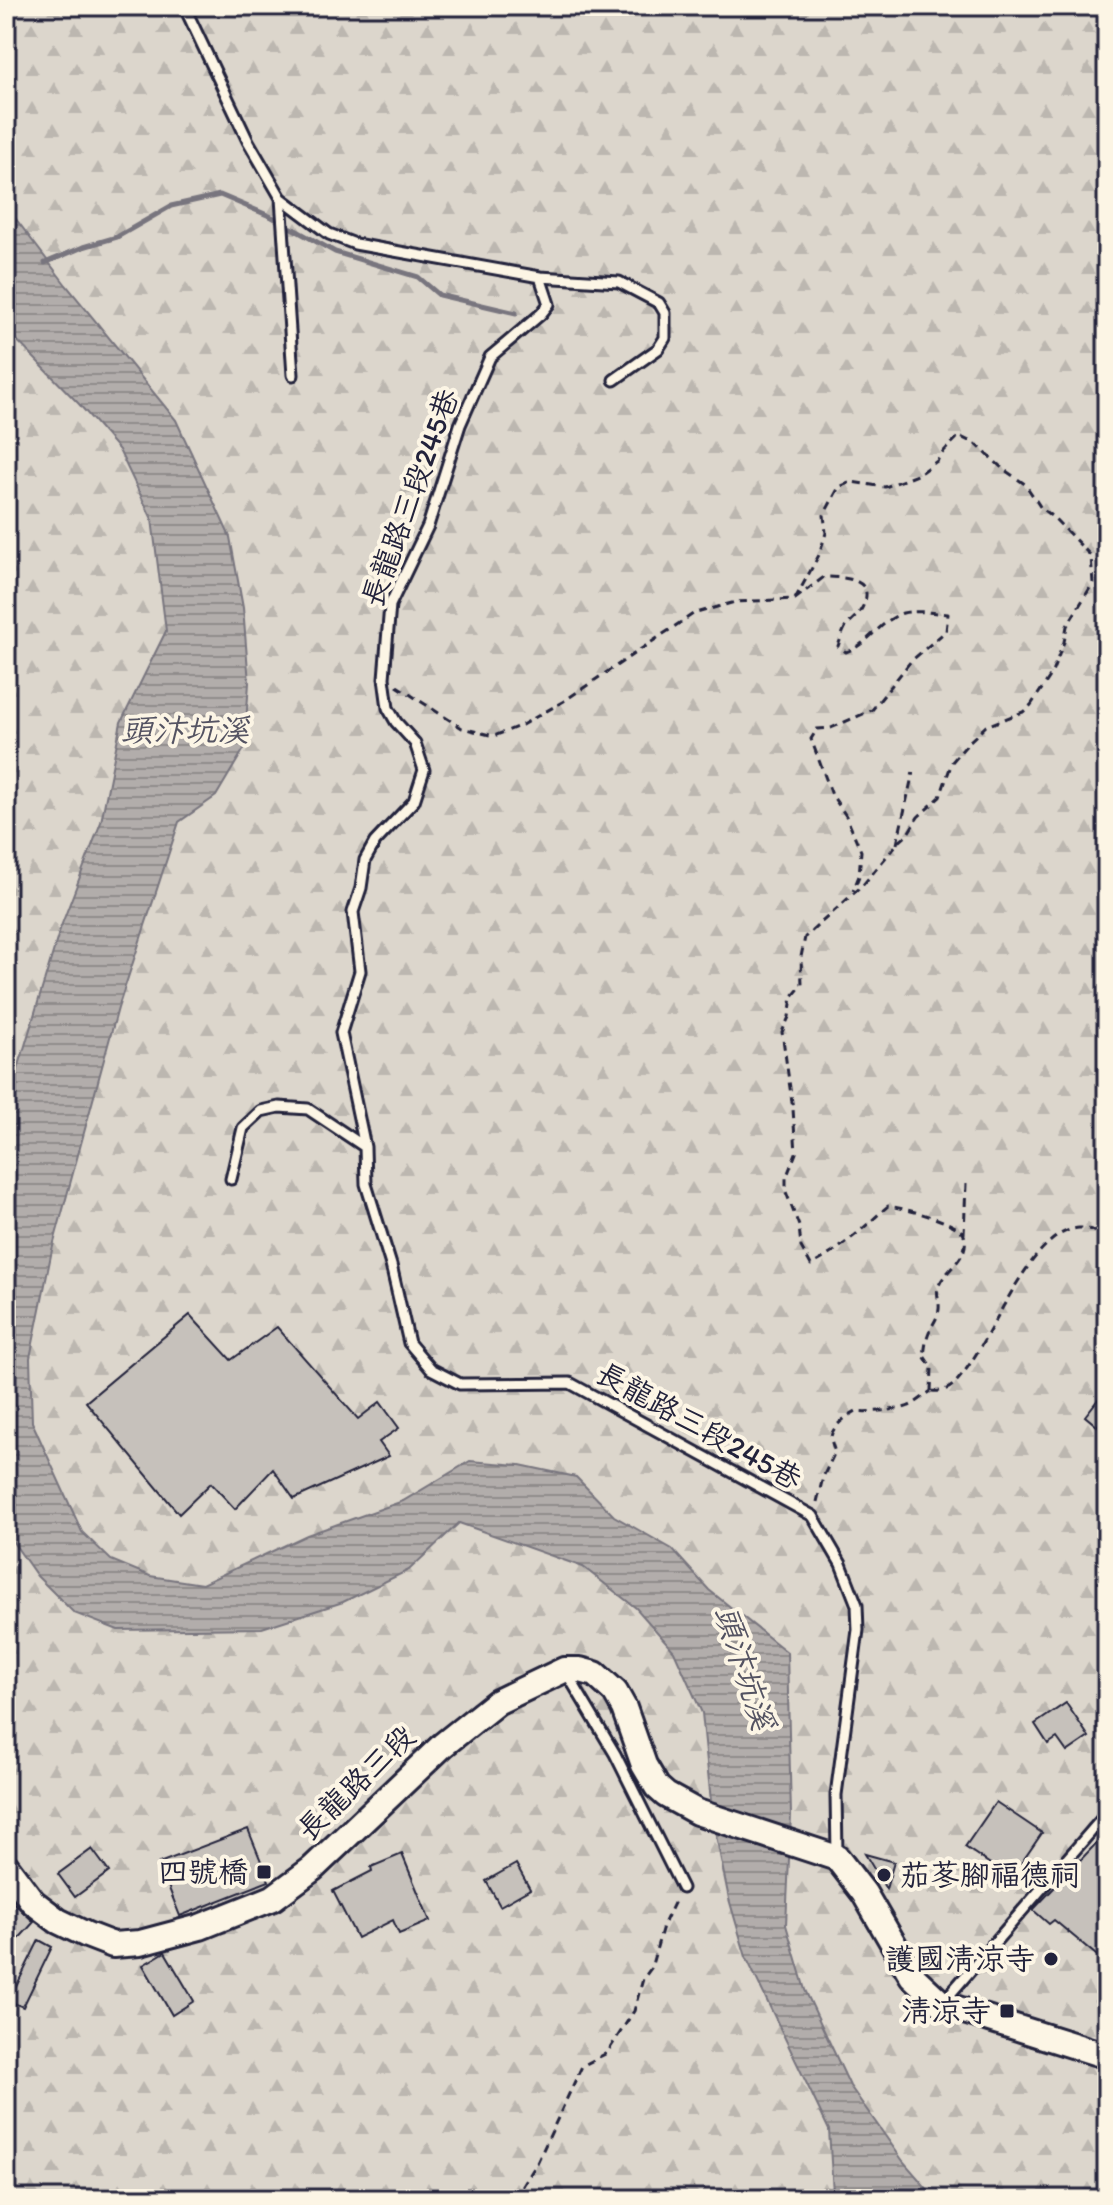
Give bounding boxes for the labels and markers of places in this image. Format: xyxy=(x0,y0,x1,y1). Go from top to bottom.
place label: 四號橋 xyxy=(158,1853,248,1890)
place label: 茄苳腳福德祠 xyxy=(900,1856,1080,1893)
marker: 四號橋 xyxy=(255,1863,273,1881)
marker: 茄苳腳福德祠 xyxy=(875,1866,893,1884)
place label: 護國清涼寺 xyxy=(885,1940,1035,1977)
marker: 護國清涼寺 xyxy=(1042,1950,1060,1968)
place label: 清涼寺 xyxy=(901,1992,991,2029)
marker: 清涼寺 xyxy=(998,2002,1016,2020)

